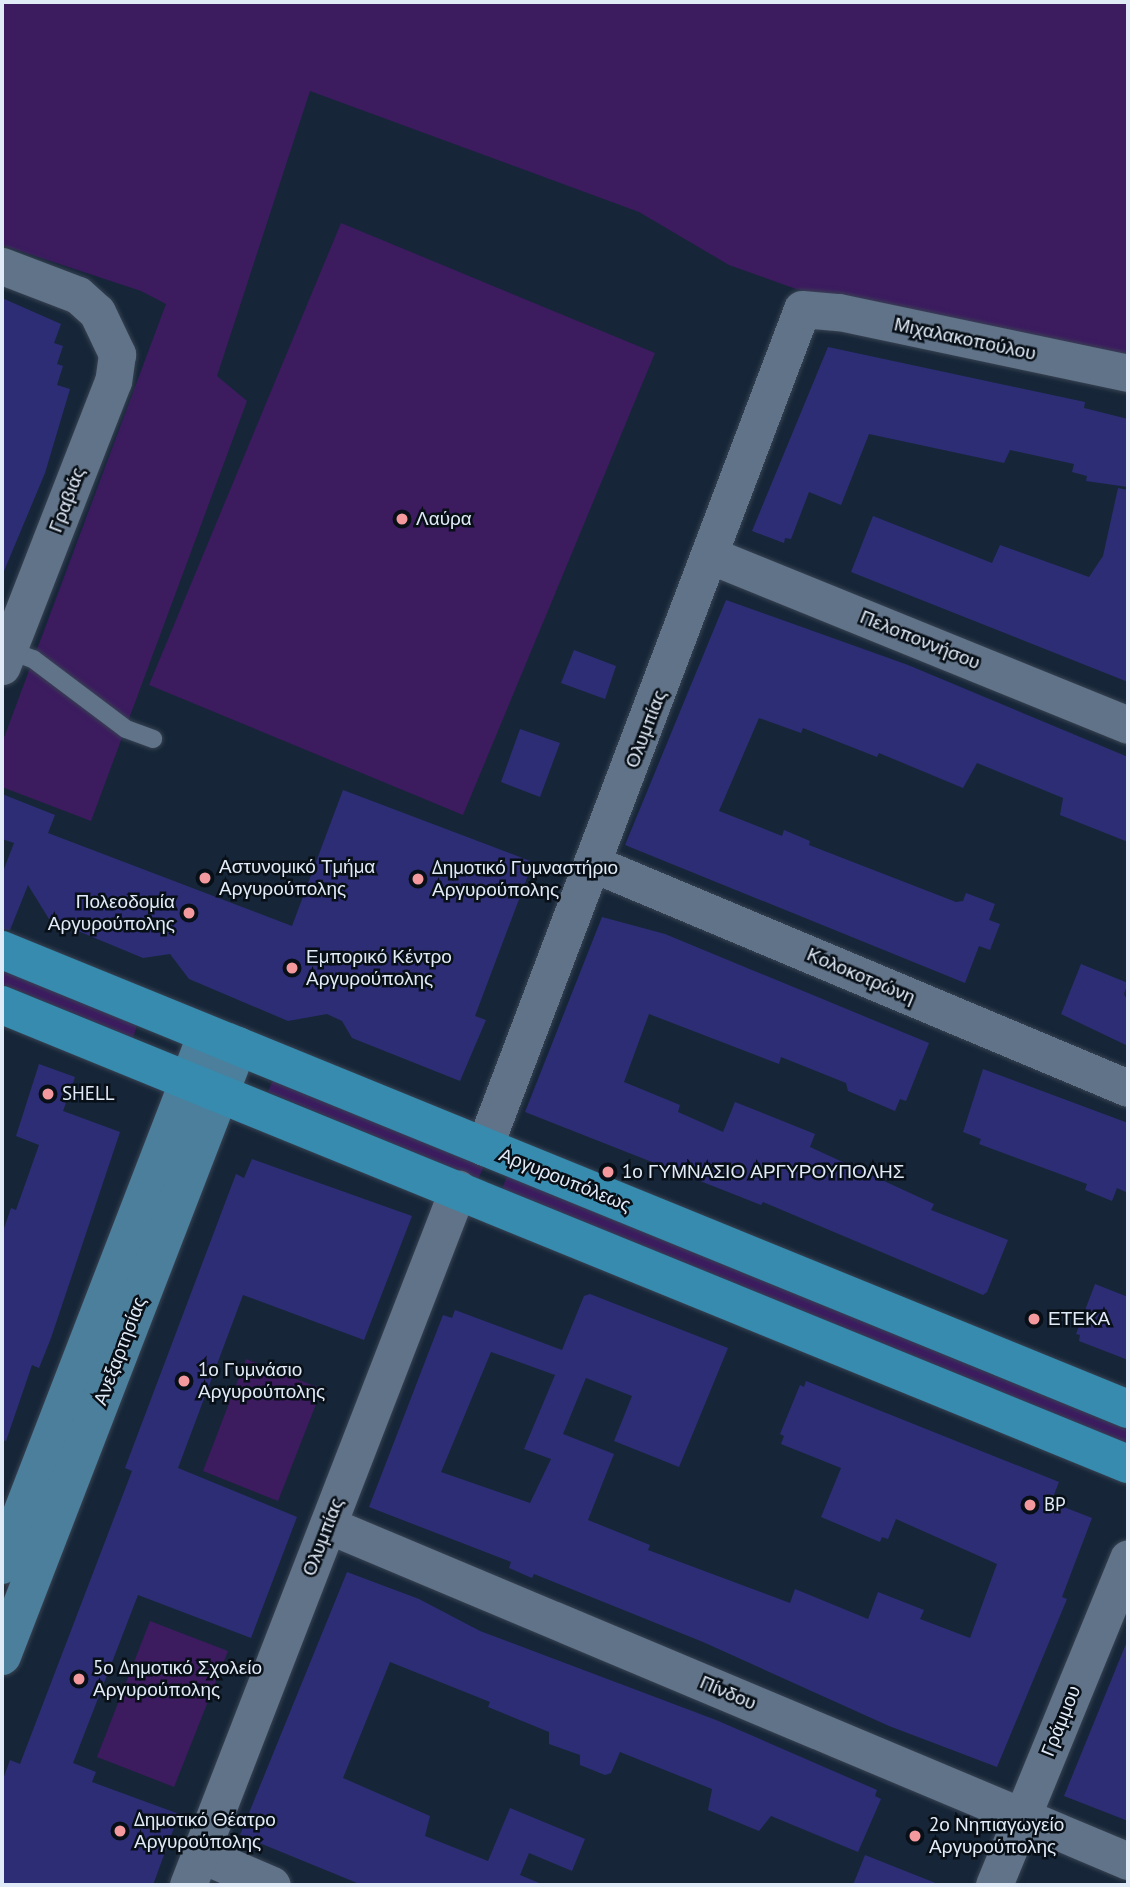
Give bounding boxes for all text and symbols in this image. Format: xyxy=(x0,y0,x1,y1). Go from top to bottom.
street label: Μιχαλακοπούλου xyxy=(892,313,1038,365)
street label: Γραβιάς xyxy=(44,464,90,536)
place label: Λαύρα xyxy=(416,508,472,530)
marker: Λαύρα xyxy=(394,511,410,527)
street label: Πελοποννήσου xyxy=(857,606,983,674)
street label: Ολυμπίας xyxy=(621,687,671,771)
place label: Αστυνομικό Τμήμα Αργυρούπολης xyxy=(219,856,375,900)
place label: Δημοτικό Γυμναστήριο Αργυρούπολης xyxy=(432,857,618,901)
marker: Αστυνομικό Τμήμα Αργυρούπολης xyxy=(197,870,213,886)
marker: Δημοτικό Γυμναστήριο Αργυρούπολης xyxy=(410,871,426,887)
place label: Πολεοδομία Αργυρούπολης xyxy=(48,891,175,935)
marker: Πολεοδομία Αργυρούπολης xyxy=(181,905,197,921)
street label: Κολοκοτρώνη xyxy=(804,943,918,1009)
place label: Εμπορικό Κέντρο Αργυρούπολης xyxy=(306,946,452,990)
marker: Εμπορικό Κέντρο Αργυρούπολης xyxy=(284,960,300,976)
place label: SHELL xyxy=(62,1083,115,1105)
marker: SHELL xyxy=(40,1086,56,1102)
street label: Αργυρουπόλεως xyxy=(496,1143,634,1217)
place label: 1ο ΓΥΜΝΑΣΙΟ ΑΡΓΥΡΟΥΠΟΛΗΣ xyxy=(622,1161,905,1183)
marker: 1ο ΓΥΜΝΑΣΙΟ ΑΡΓΥΡΟΥΠΟΛΗΣ xyxy=(600,1164,616,1180)
street label: Ανεξαρτησίας xyxy=(89,1294,151,1408)
place label: ΕΤΕΚΑ xyxy=(1048,1308,1110,1330)
marker: ΕΤΕΚΑ xyxy=(1026,1311,1042,1327)
place label: 1ο Γυμνάσιο Αργυρούπολης xyxy=(198,1359,325,1403)
marker: 1ο Γυμνάσιο Αργυρούπολης xyxy=(176,1373,192,1389)
place label: BP xyxy=(1044,1494,1066,1516)
street label: Ολυμπίας xyxy=(298,1495,348,1579)
marker: BP xyxy=(1022,1497,1038,1513)
place label: 5ο Δημοτικό Σχολείο Αργυρούπολης xyxy=(93,1657,262,1701)
marker: 5ο Δημοτικό Σχολείο Αργυρούπολης xyxy=(71,1671,87,1687)
street label: Πίνδου xyxy=(696,1671,760,1715)
street label: Γράμμου xyxy=(1037,1682,1085,1760)
place label: Δημοτικό Θέατρο Αργυρούπολης xyxy=(134,1809,276,1853)
place label: 2ο Νηπιαγωγείο Αργυρούπολης xyxy=(929,1814,1064,1858)
marker: Δημοτικό Θέατρο Αργυρούπολης xyxy=(112,1823,128,1839)
marker: 2ο Νηπιαγωγείο Αργυρούπολης xyxy=(907,1828,923,1844)

